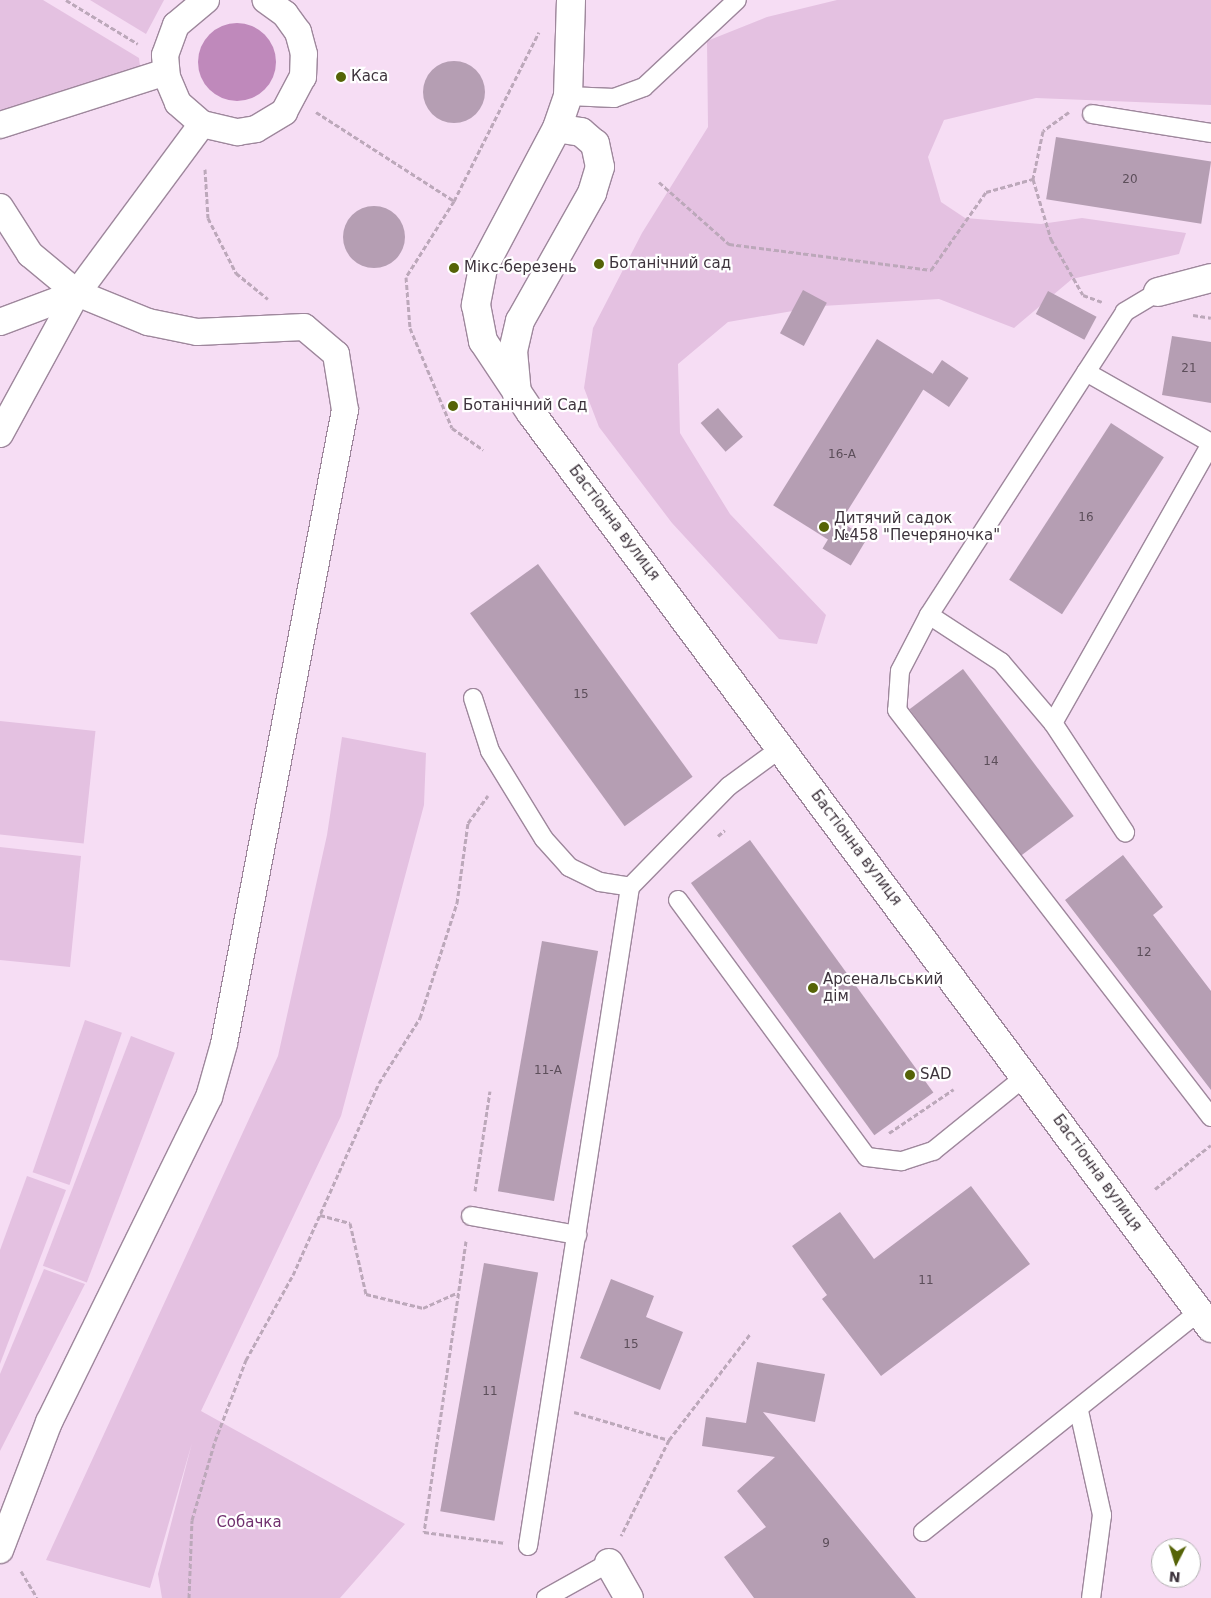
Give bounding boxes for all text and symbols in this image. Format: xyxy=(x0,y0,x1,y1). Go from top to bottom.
place label: Каса xyxy=(351,68,388,86)
marker: Каса xyxy=(335,71,347,83)
house number: 20 xyxy=(1122,173,1138,187)
place label: Ботанічний сад xyxy=(609,255,731,273)
marker: Ботанічний сад xyxy=(593,258,605,270)
place label: Мікс-березень xyxy=(464,259,577,277)
marker: Мікс-березень xyxy=(448,262,460,274)
house number: 21 xyxy=(1181,362,1197,376)
place label: Ботанічний Сад xyxy=(463,397,587,415)
marker: Ботанічний Сад xyxy=(447,400,459,412)
house number: 16-А xyxy=(828,448,856,462)
street label: Бастіонна вулиця xyxy=(565,462,663,584)
place label: Дитячий садок №458 "Печеряночка" xyxy=(834,509,1000,544)
house number: 16 xyxy=(1078,511,1094,525)
marker: Дитячий садок №458 "Печеряночка" xyxy=(818,521,830,533)
house number: 15 xyxy=(573,688,589,702)
house number: 14 xyxy=(983,755,999,769)
street label: Бастіонна вулиця xyxy=(807,787,905,909)
house number: 12 xyxy=(1136,946,1152,960)
place label: Арсенальський дім xyxy=(823,970,943,1005)
marker: Арсенальський дім xyxy=(807,982,819,994)
house number: 11-А xyxy=(534,1064,562,1078)
place label: SAD xyxy=(920,1066,952,1084)
marker: SAD xyxy=(904,1069,916,1081)
street label: Бастіонна вулиця xyxy=(1049,1111,1145,1235)
house number: 11 xyxy=(918,1274,934,1288)
house number: 15 xyxy=(623,1338,639,1352)
house number: 11 xyxy=(482,1385,498,1399)
park label: Собачка xyxy=(216,1514,282,1532)
house number: 9 xyxy=(822,1537,830,1551)
north arrow xyxy=(1151,1538,1201,1588)
text: N xyxy=(1168,1568,1181,1585)

